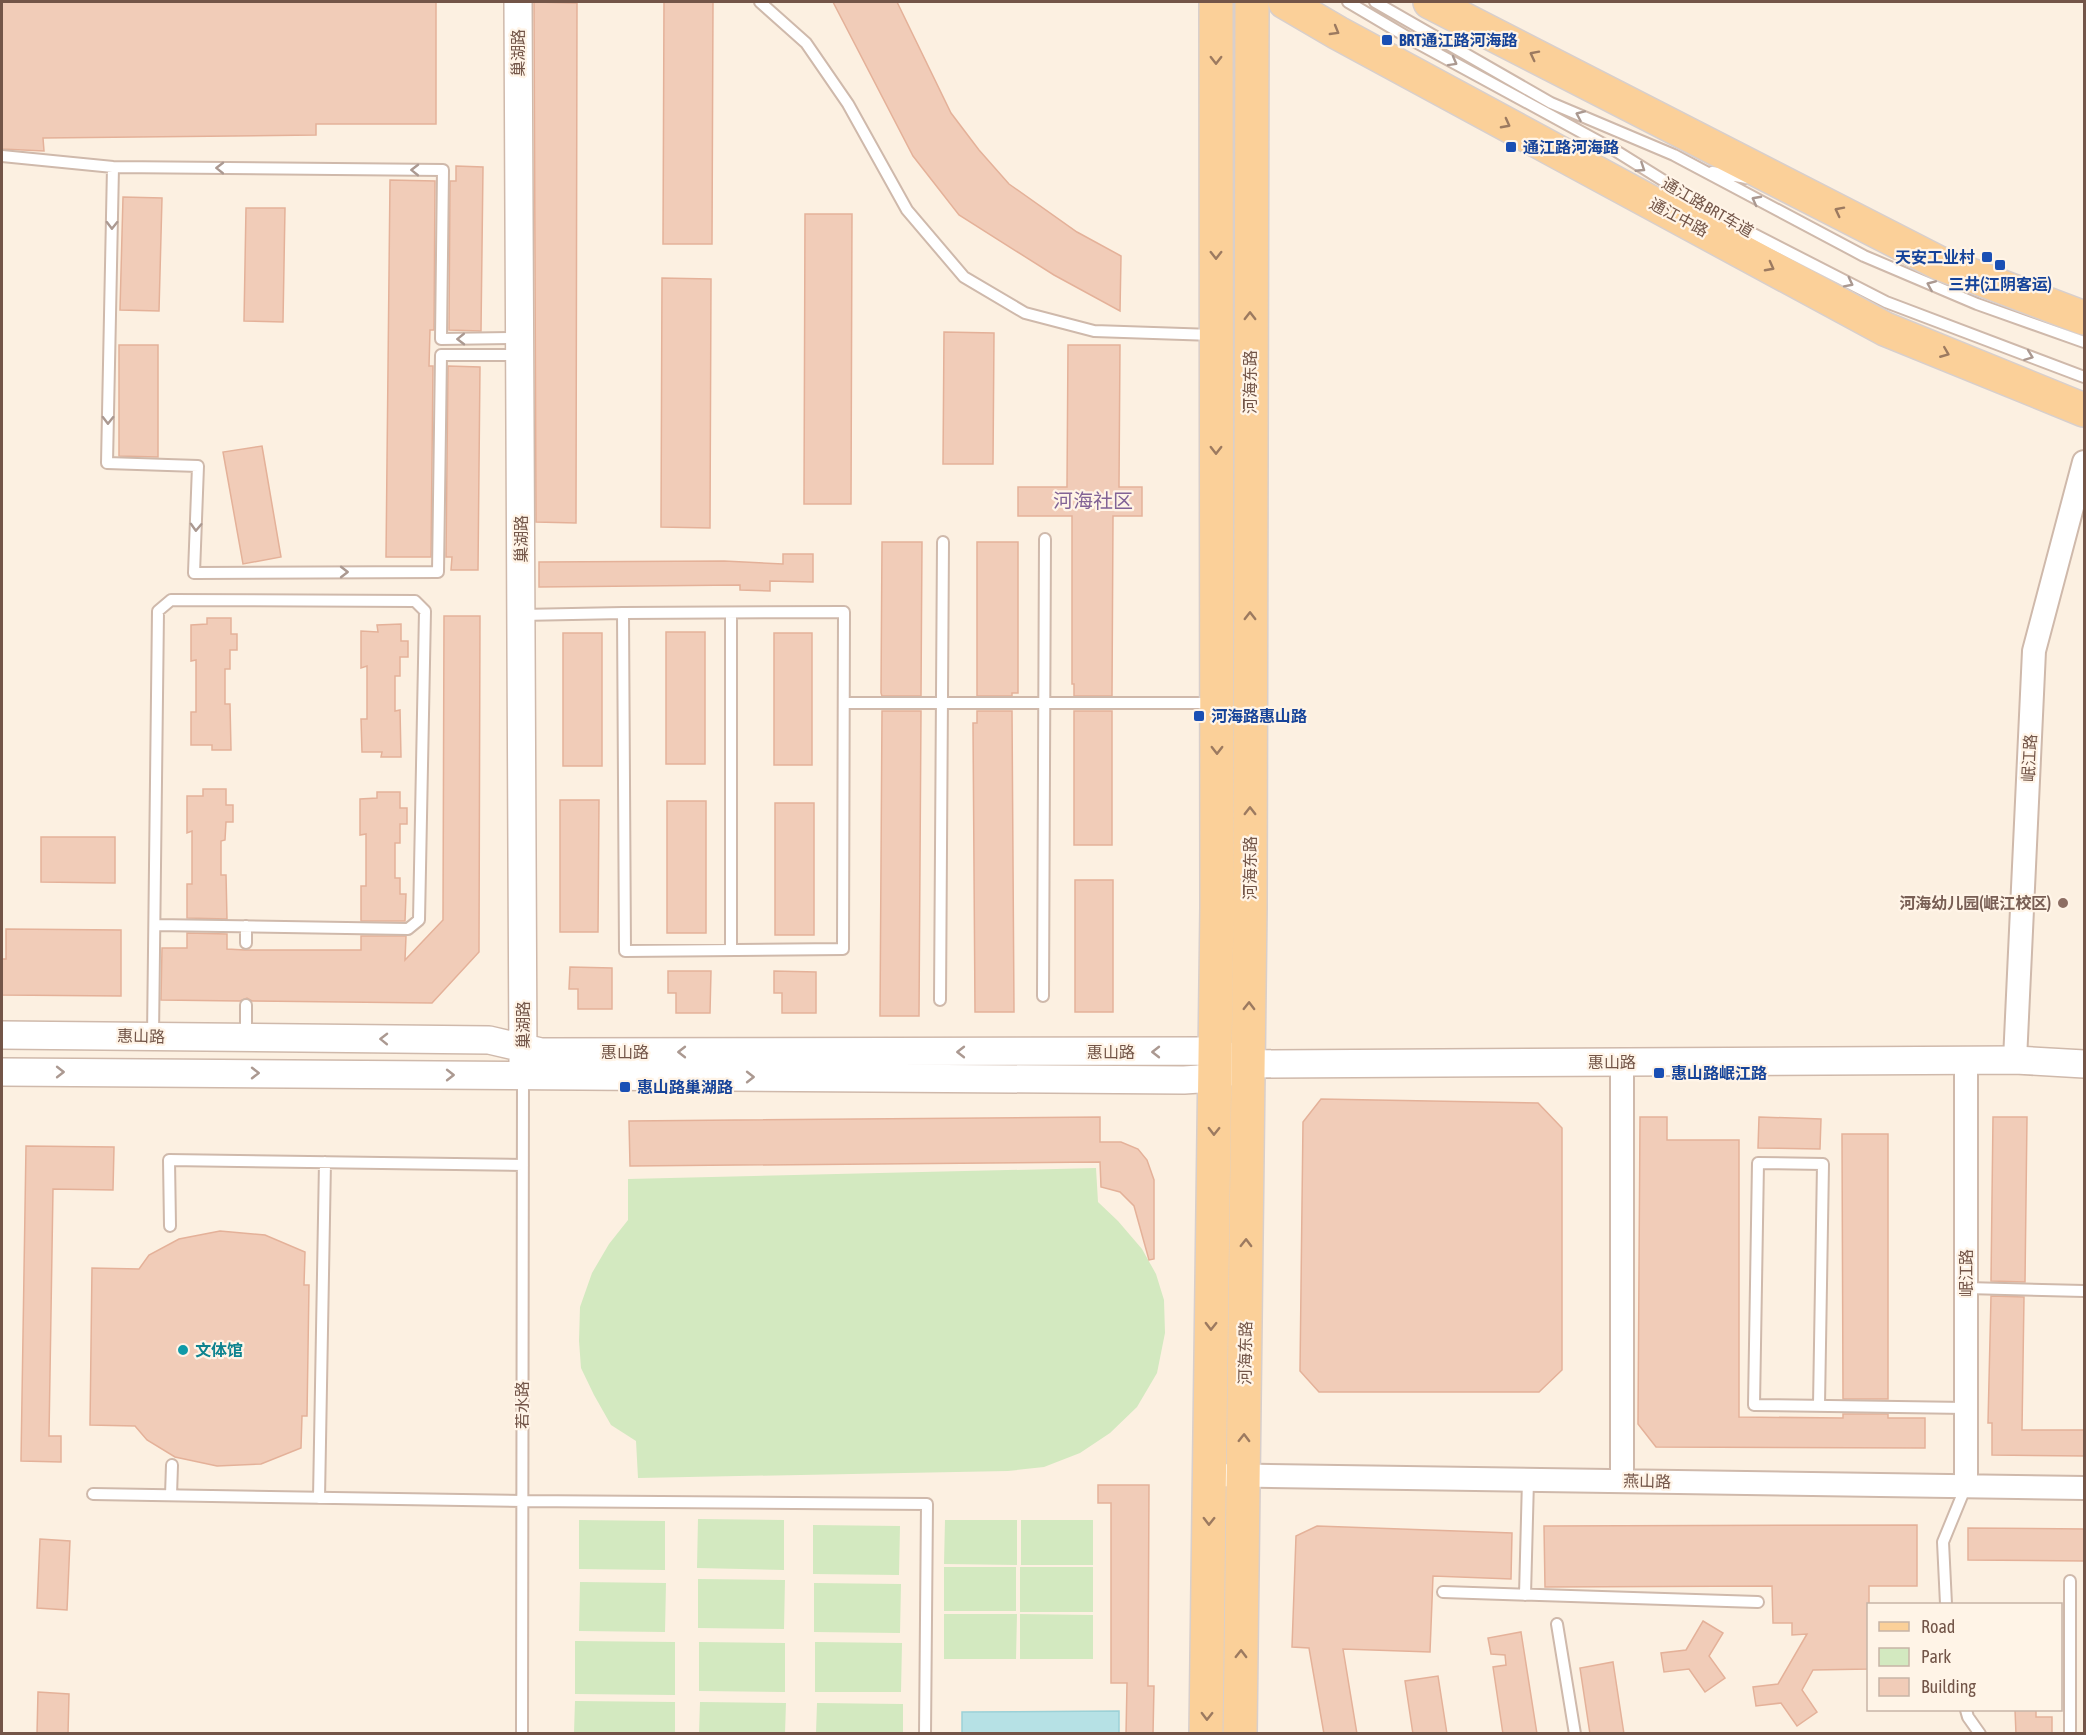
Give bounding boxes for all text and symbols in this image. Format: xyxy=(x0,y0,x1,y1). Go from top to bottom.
one-way arrow xyxy=(1329,24,1339,35)
street label: 巢湖路 xyxy=(509,29,527,77)
place label: BRT通江路河海路 xyxy=(1399,31,1518,49)
marker: BRT通江路河海路 xyxy=(1380,33,1394,47)
one-way arrow xyxy=(1530,51,1541,62)
one-way arrow xyxy=(1210,55,1222,64)
one-way arrow xyxy=(1447,55,1457,66)
one-way arrow xyxy=(1576,111,1587,123)
one-way arrow xyxy=(1500,117,1511,128)
place label: 通江路河海路 xyxy=(1523,138,1619,156)
marker: 通江路河海路 xyxy=(1504,140,1518,154)
one-way arrow xyxy=(1635,161,1646,172)
one-way arrow xyxy=(215,162,224,174)
one-way arrow xyxy=(410,164,419,176)
street label: 通江路BRT车道 xyxy=(1659,174,1757,240)
street label: 通江中路 xyxy=(1647,194,1711,240)
one-way arrow xyxy=(1752,196,1762,207)
one-way arrow xyxy=(1834,207,1845,219)
one-way arrow xyxy=(106,221,118,230)
place label: 天安工业村 xyxy=(1895,248,1975,266)
one-way arrow xyxy=(1210,250,1222,259)
marker: 天安工业村 xyxy=(1980,250,1994,264)
marker: 三井(江阴客运) xyxy=(1993,258,2007,272)
one-way arrow xyxy=(1764,260,1775,271)
place label: 三井(江阴客运) xyxy=(1948,275,2052,293)
one-way arrow xyxy=(1842,276,1853,287)
one-way arrow xyxy=(1927,280,1938,292)
one-way arrow xyxy=(1244,311,1256,320)
one-way arrow xyxy=(456,333,465,345)
one-way arrow xyxy=(1939,346,1950,358)
one-way arrow xyxy=(2023,349,2034,362)
street label: 河海东路 xyxy=(1241,350,1259,414)
one-way arrow xyxy=(101,416,114,425)
one-way arrow xyxy=(1210,445,1222,454)
district label: 河海社区 xyxy=(1053,489,1133,512)
street label: 巢湖路 xyxy=(512,515,530,563)
one-way arrow xyxy=(189,522,202,531)
one-way arrow xyxy=(339,566,348,578)
one-way arrow xyxy=(1244,611,1256,620)
place label: 河海路惠山路 xyxy=(1211,707,1307,725)
marker: 河海路惠山路 xyxy=(1192,709,1206,723)
street label: 岷江路 xyxy=(2019,734,2039,782)
one-way arrow xyxy=(1211,745,1223,754)
one-way arrow xyxy=(1244,806,1256,815)
street label: 河海东路 xyxy=(1241,836,1259,900)
place label: 河海幼儿园(岷江校区) xyxy=(1899,894,2051,912)
marker: 河海幼儿园(岷江校区) xyxy=(2056,896,2070,910)
street label: 巢湖路 xyxy=(514,1001,532,1049)
one-way arrow xyxy=(1243,1001,1255,1010)
street label: 惠山路 xyxy=(117,1027,165,1045)
one-way arrow xyxy=(379,1033,388,1045)
street label: 惠山路 xyxy=(601,1043,649,1061)
street label: 惠山路 xyxy=(1087,1043,1135,1061)
one-way arrow xyxy=(678,1046,687,1058)
one-way arrow xyxy=(957,1046,966,1058)
one-way arrow xyxy=(1152,1046,1161,1058)
street label: 惠山路 xyxy=(1588,1053,1636,1071)
place label: 惠山路岷江路 xyxy=(1671,1064,1767,1082)
one-way arrow xyxy=(55,1066,64,1078)
marker: 惠山路岷江路 xyxy=(1652,1066,1666,1080)
one-way arrow xyxy=(250,1067,259,1080)
one-way arrow xyxy=(445,1069,454,1081)
one-way arrow xyxy=(745,1071,754,1084)
place label: 惠山路巢湖路 xyxy=(637,1078,733,1096)
marker: 惠山路巢湖路 xyxy=(618,1080,632,1094)
one-way arrow xyxy=(1208,1126,1220,1135)
one-way arrow xyxy=(1240,1239,1252,1248)
street label: 岷江路 xyxy=(1957,1249,1975,1297)
one-way arrow xyxy=(1205,1321,1218,1330)
street label: 河海东路 xyxy=(1235,1321,1255,1385)
place label: 文体馆 xyxy=(195,1341,243,1359)
marker: 文体馆 xyxy=(176,1343,190,1357)
street label: 若水路 xyxy=(513,1381,531,1429)
one-way arrow xyxy=(1237,1434,1250,1443)
street label: 燕山路 xyxy=(1623,1472,1671,1490)
one-way arrow xyxy=(1203,1516,1215,1525)
legend xyxy=(1867,1603,2062,1711)
text: Road xyxy=(1921,1616,1955,1637)
text: Park xyxy=(1921,1646,1951,1667)
one-way arrow xyxy=(1235,1650,1247,1659)
text: Building xyxy=(1921,1676,1976,1697)
one-way arrow xyxy=(1200,1711,1213,1720)

